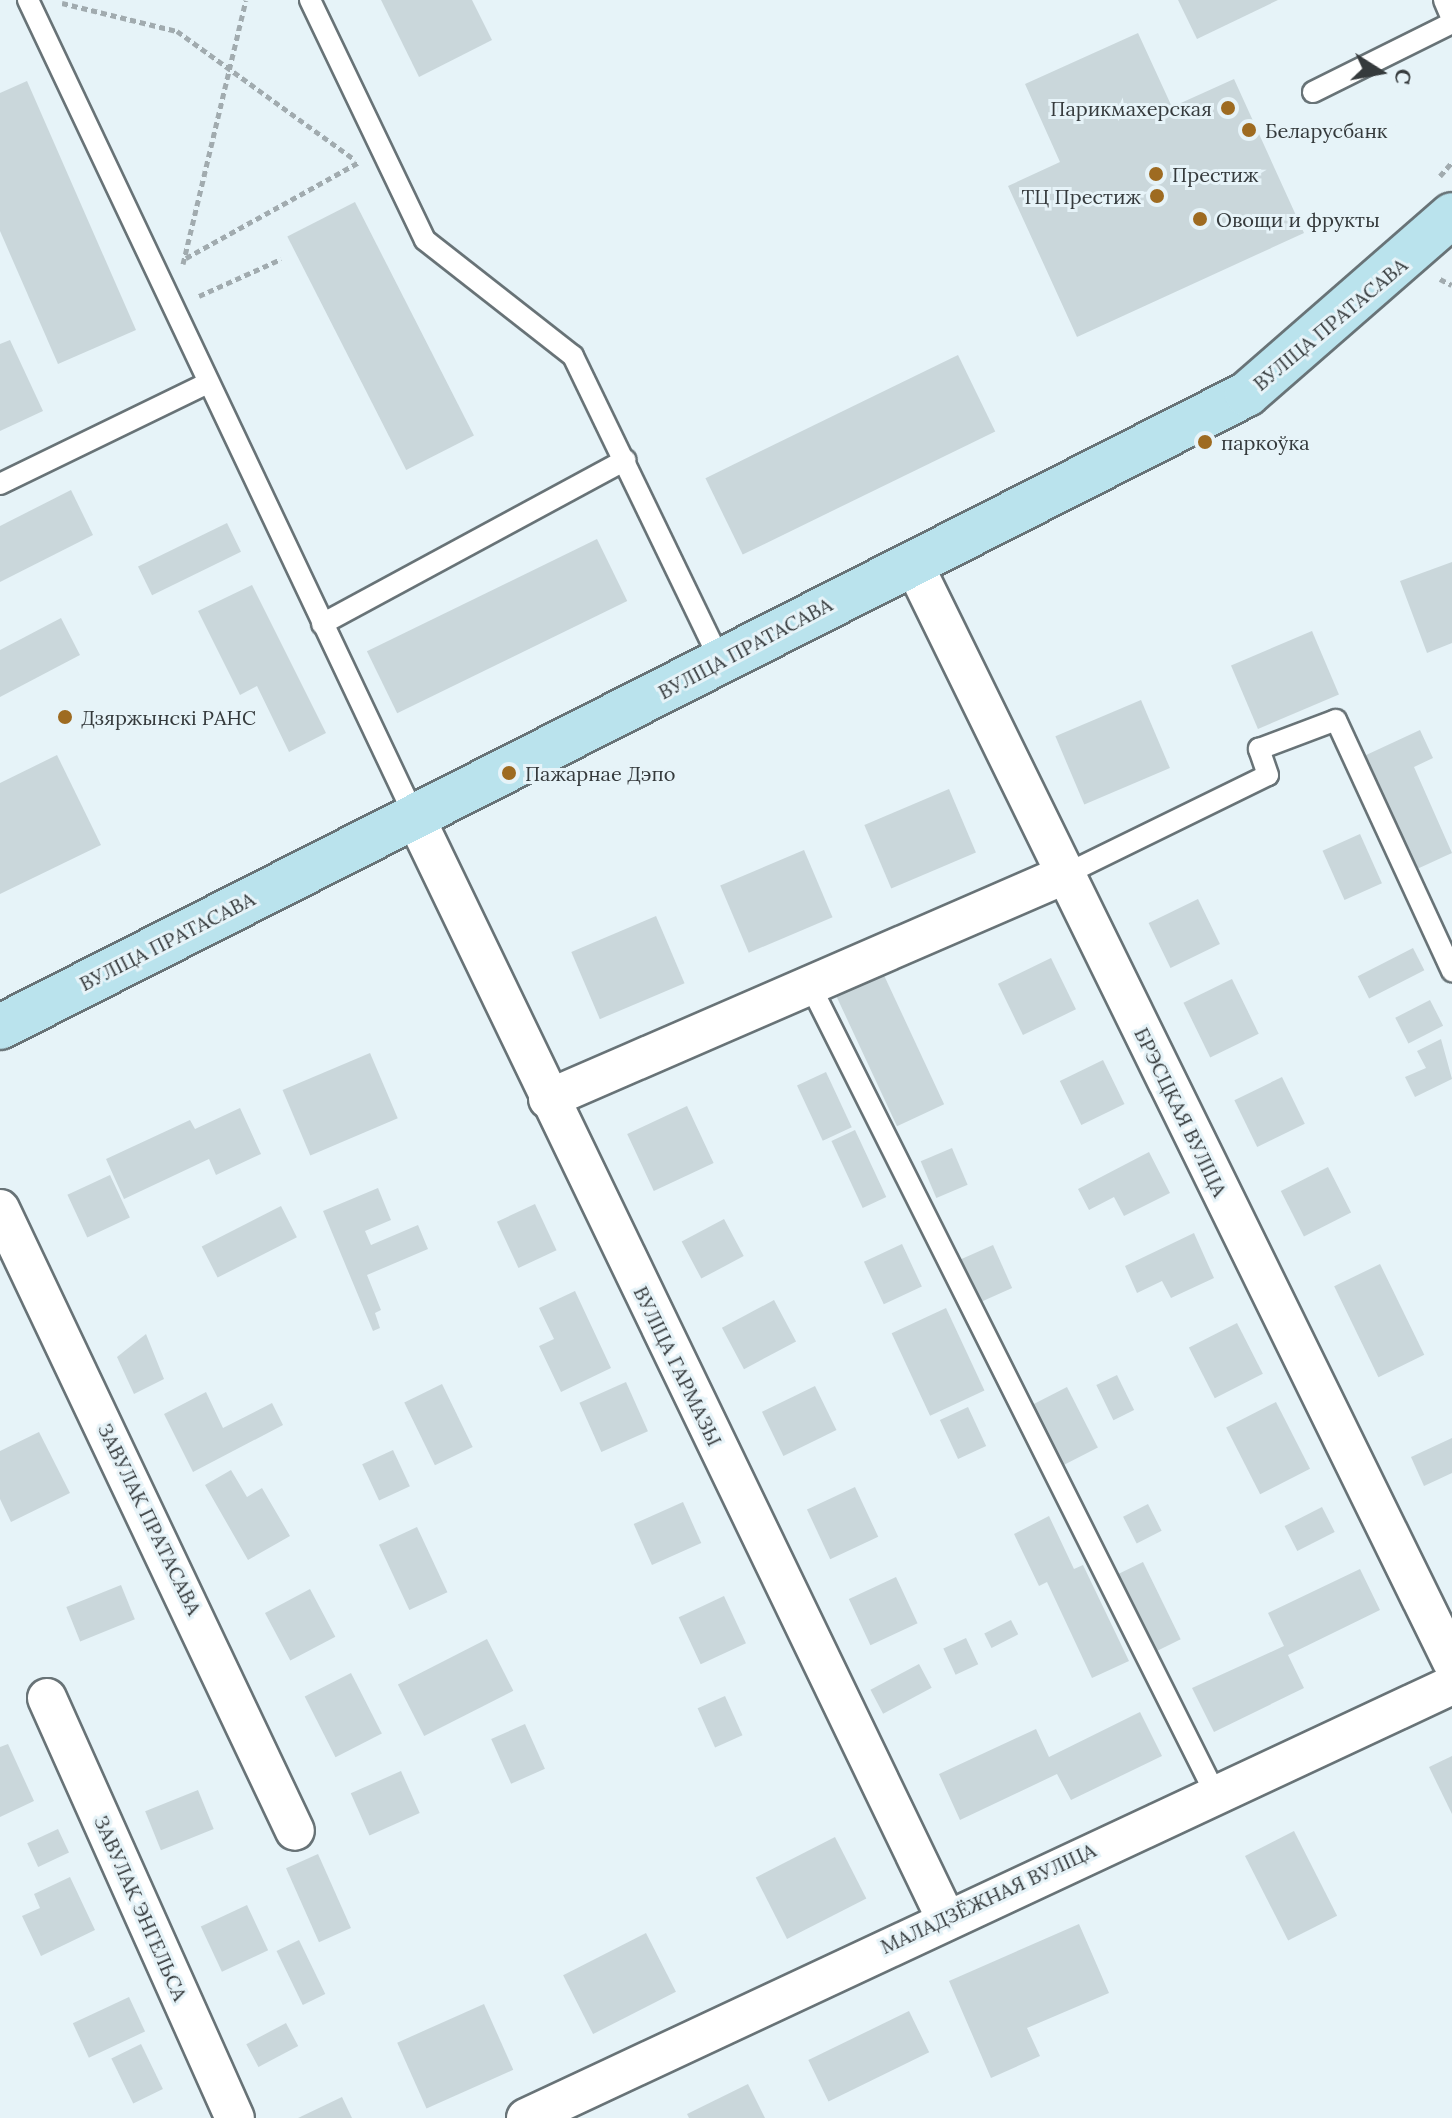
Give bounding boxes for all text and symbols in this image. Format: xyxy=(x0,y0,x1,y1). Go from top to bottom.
north arrow xyxy=(1340,32,1420,112)
text: С xyxy=(1388,66,1419,87)
place label: Парикмахерская xyxy=(1050,96,1212,120)
marker: Парикмахерская xyxy=(1219,99,1237,117)
place label: Беларусбанк xyxy=(1265,118,1388,142)
marker: Беларусбанк xyxy=(1240,121,1258,139)
place label: Престиж xyxy=(1172,162,1258,186)
marker: Престиж xyxy=(1147,165,1165,183)
place label: ТЦ Престиж xyxy=(1021,184,1141,208)
marker: ТЦ Престиж xyxy=(1148,187,1166,205)
place label: Овощи и фрукты xyxy=(1216,207,1380,231)
marker: Овощи и фрукты xyxy=(1191,210,1209,228)
street label: ВУЛІЦА ПРАТАСАВА xyxy=(1248,253,1412,395)
place label: паркоўка xyxy=(1221,430,1309,454)
marker: паркоўка xyxy=(1196,433,1214,451)
street label: ВУЛІЦА ПРАТАСАВА xyxy=(654,592,836,704)
place label: Дзяржынскі РАНС xyxy=(81,705,256,729)
marker: Дзяржынскі РАНС xyxy=(56,708,74,726)
place label: Пажарнае Дэпо xyxy=(525,761,675,785)
marker: Пажарнае Дэпо xyxy=(500,764,518,782)
street label: ВУЛІЦА ПРАТАСАВА xyxy=(75,886,259,996)
street label: БРЭСЦКАЯ ВУЛІЦА xyxy=(1130,1023,1232,1201)
street label: ВУЛІЦА ГАРМАЗЫ xyxy=(629,1282,727,1450)
street label: ЗАВУЛАК ПРАТАСАВА xyxy=(93,1419,207,1619)
street label: ЗАВУЛАК ЭНГЕЛЬСА xyxy=(89,1812,193,2004)
street label: МАЛАДЗЁЖНАЯ ВУЛІЦА xyxy=(876,1837,1100,1959)

